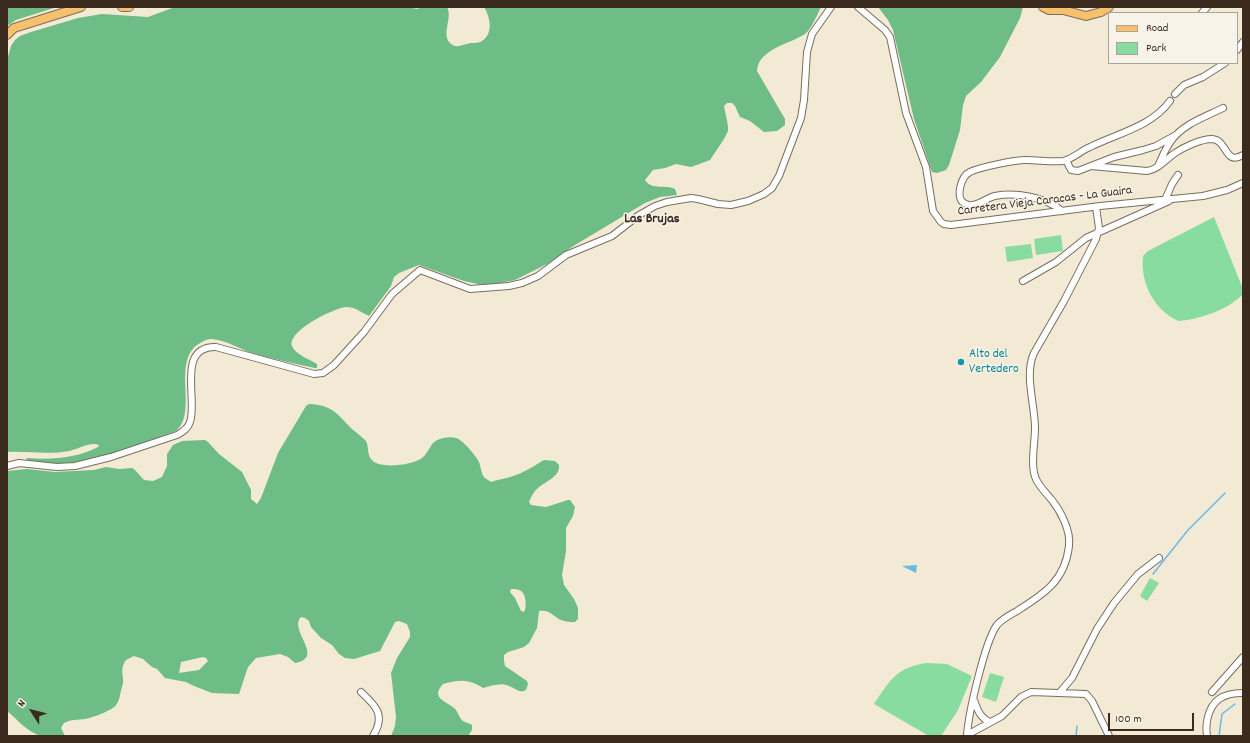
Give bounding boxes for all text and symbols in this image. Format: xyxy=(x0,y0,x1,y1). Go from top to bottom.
legend xyxy=(1108,12,1238,64)
text: Road xyxy=(1146,20,1168,37)
text: Park xyxy=(1146,40,1166,57)
street label: Carretera Vieja Caracas - La Guaira xyxy=(957,184,1133,220)
district label: Las Brujas xyxy=(624,212,680,228)
place label: Alto del Vertedero xyxy=(969,347,1019,378)
marker: Alto del Vertedero xyxy=(956,357,966,367)
north arrow xyxy=(12,691,52,731)
text: N xyxy=(14,697,30,711)
scale bar xyxy=(1110,705,1196,731)
text: 100 m xyxy=(1115,711,1142,728)

